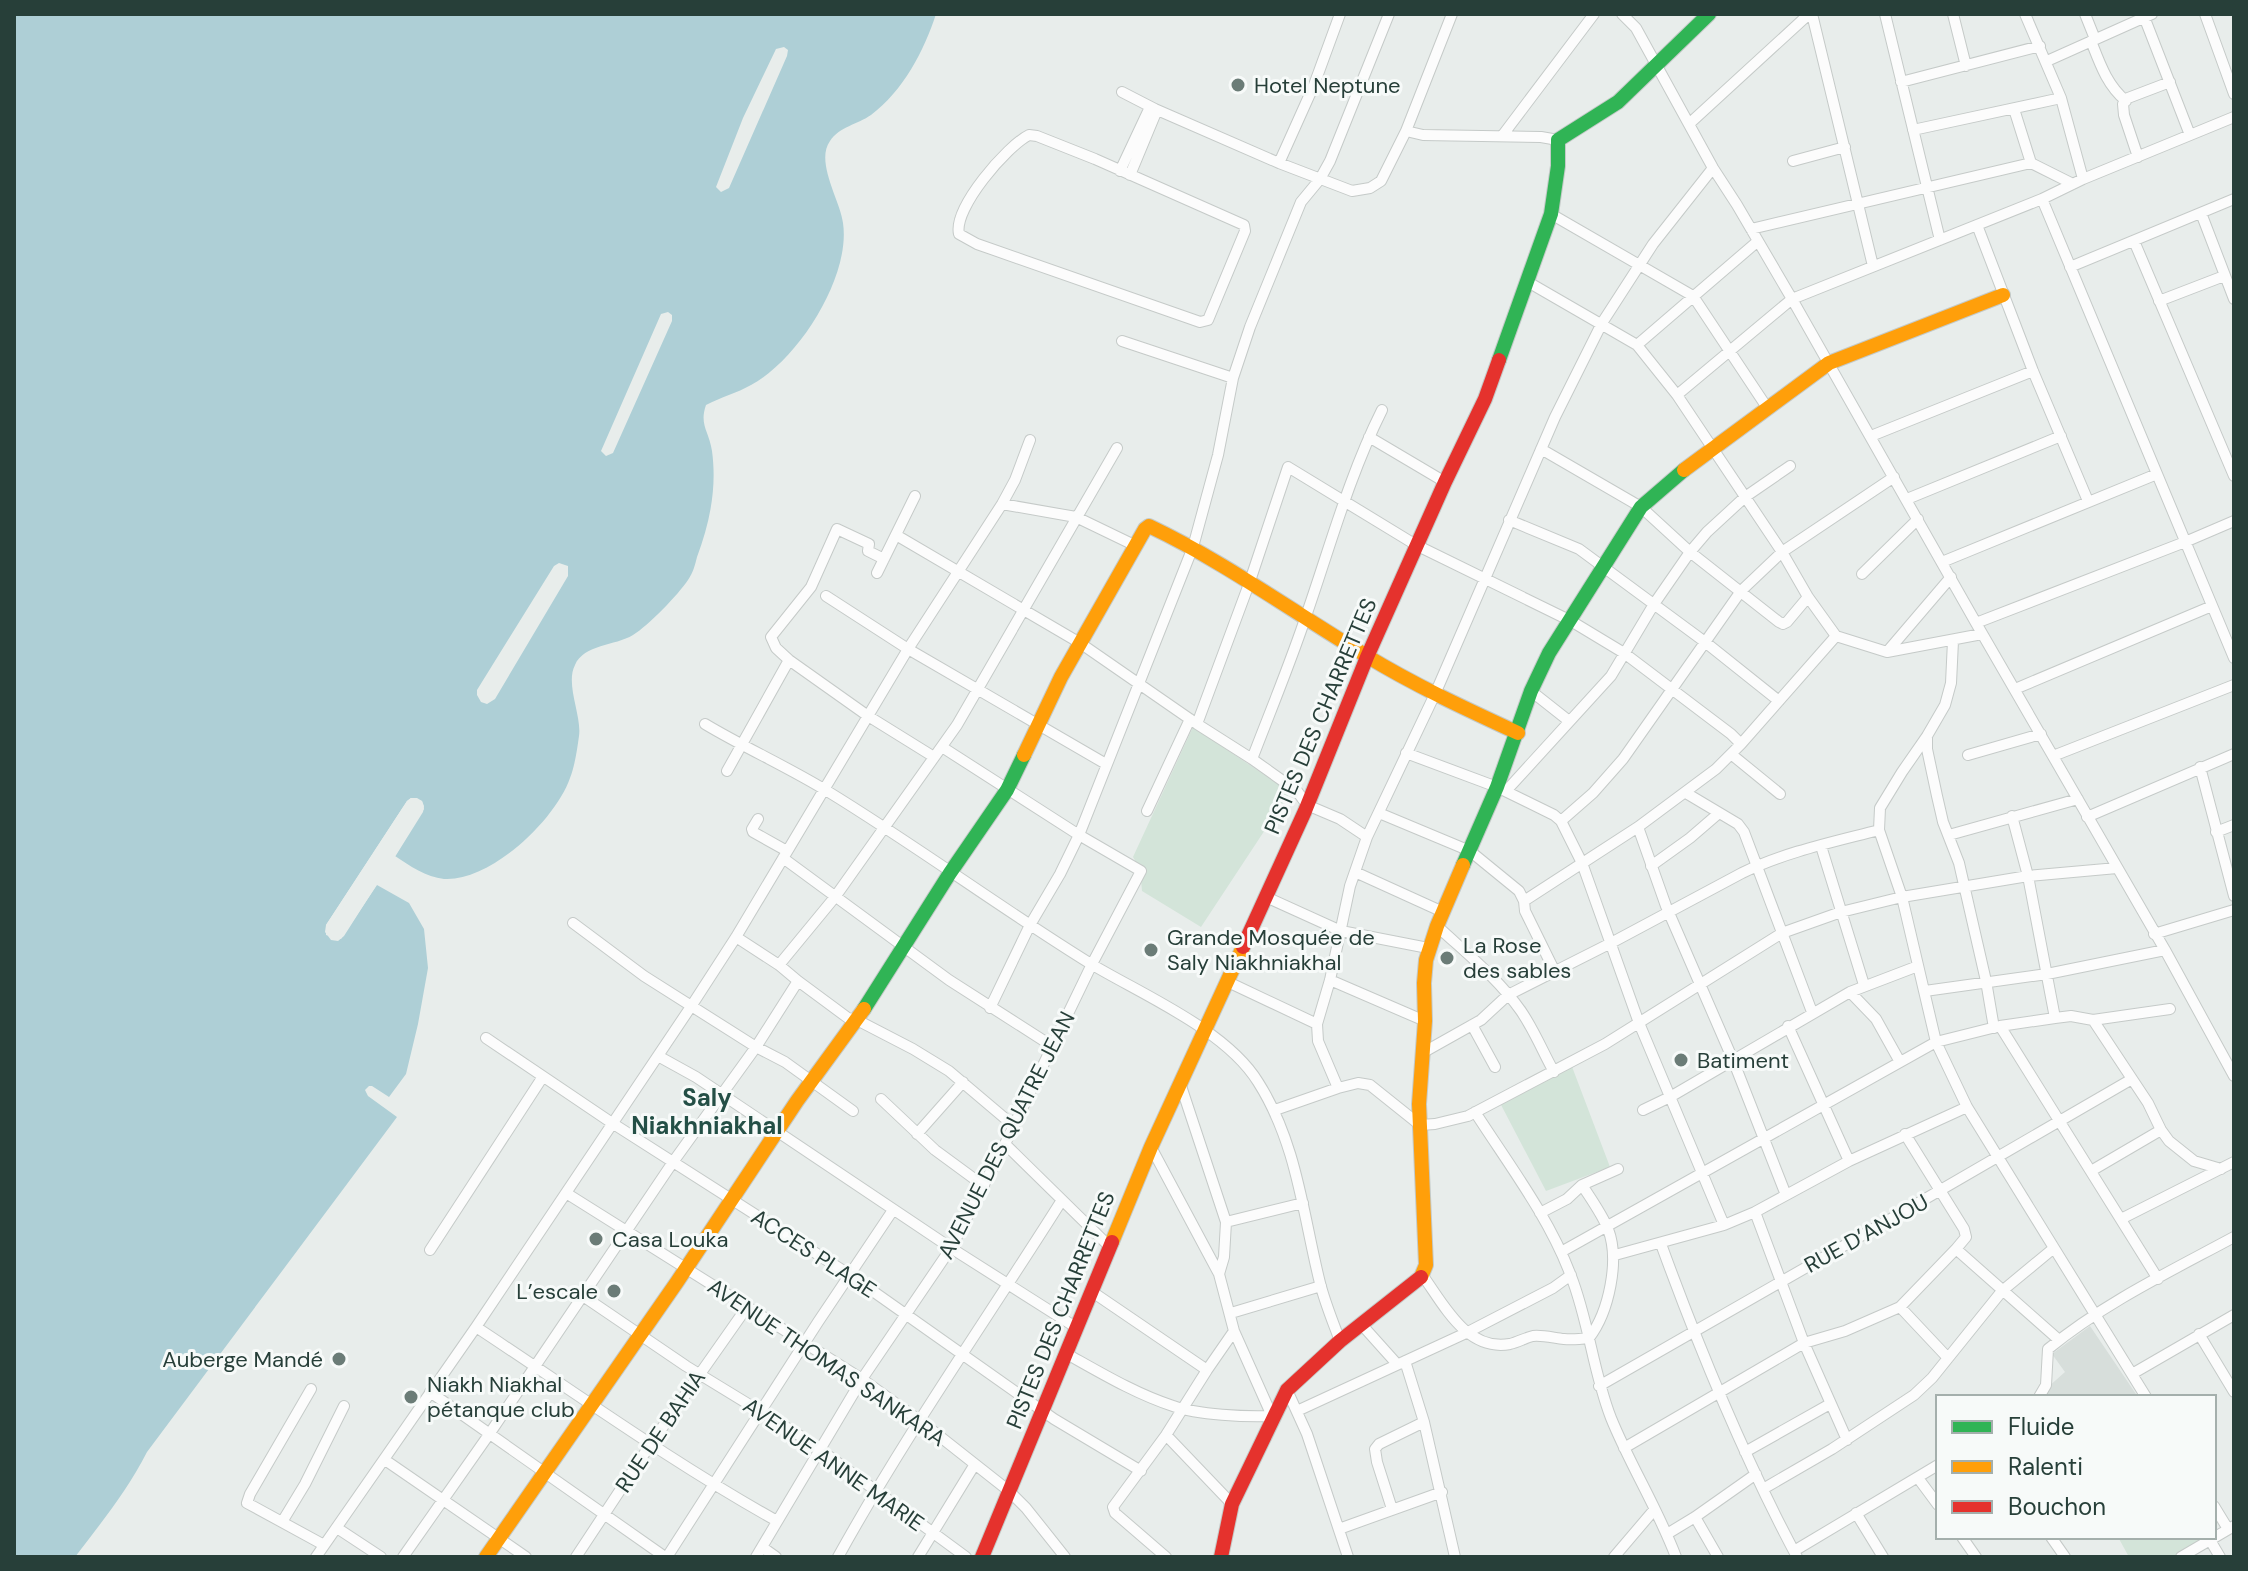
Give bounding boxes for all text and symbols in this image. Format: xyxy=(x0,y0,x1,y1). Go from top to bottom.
place label: Hotel Neptune xyxy=(1254,71,1401,100)
marker: Hotel Neptune xyxy=(1229,76,1247,94)
street label: PISTES DES CHARRETTES xyxy=(1258,594,1383,839)
place label: Grande Mosquée de Saly Niakhniakhal xyxy=(1167,923,1375,977)
place label: La Rose des sables xyxy=(1463,931,1571,985)
marker: Grande Mosquée de Saly Niakhniakhal xyxy=(1142,941,1160,959)
marker: La Rose des sables xyxy=(1438,949,1456,967)
street label: AVENUE DES QUATRE JEAN xyxy=(931,1006,1082,1264)
place label: Batiment xyxy=(1697,1046,1789,1075)
marker: Batiment xyxy=(1672,1051,1690,1069)
district label: Saly Niakhniakhal xyxy=(631,1082,783,1141)
street label: PISTES DES CHARRETTES xyxy=(1000,1187,1121,1433)
street label: RUE D’ANJOU xyxy=(1799,1187,1934,1280)
street label: ACCES PLAGE xyxy=(746,1202,882,1305)
place label: Casa Louka xyxy=(612,1225,728,1254)
marker: Casa Louka xyxy=(587,1230,605,1248)
street label: AVENUE THOMAS SANKARA xyxy=(702,1272,951,1453)
place label: L’escale xyxy=(516,1277,598,1306)
marker: L’escale xyxy=(605,1282,623,1300)
place label: Auberge Mandé xyxy=(162,1345,323,1374)
marker: Auberge Mandé xyxy=(330,1350,348,1368)
street label: RUE DE BAHIA xyxy=(609,1365,712,1498)
place label: Niakh Niakhal pétanque club xyxy=(427,1370,575,1424)
marker: Niakh Niakhal pétanque club xyxy=(402,1388,420,1406)
street label: AVENUE ANNE MARIE xyxy=(738,1391,930,1538)
legend xyxy=(1936,1395,2216,1539)
text: Fluide xyxy=(2008,1411,2074,1442)
text: Ralenti xyxy=(2008,1451,2083,1482)
text: Bouchon xyxy=(2008,1491,2106,1522)

